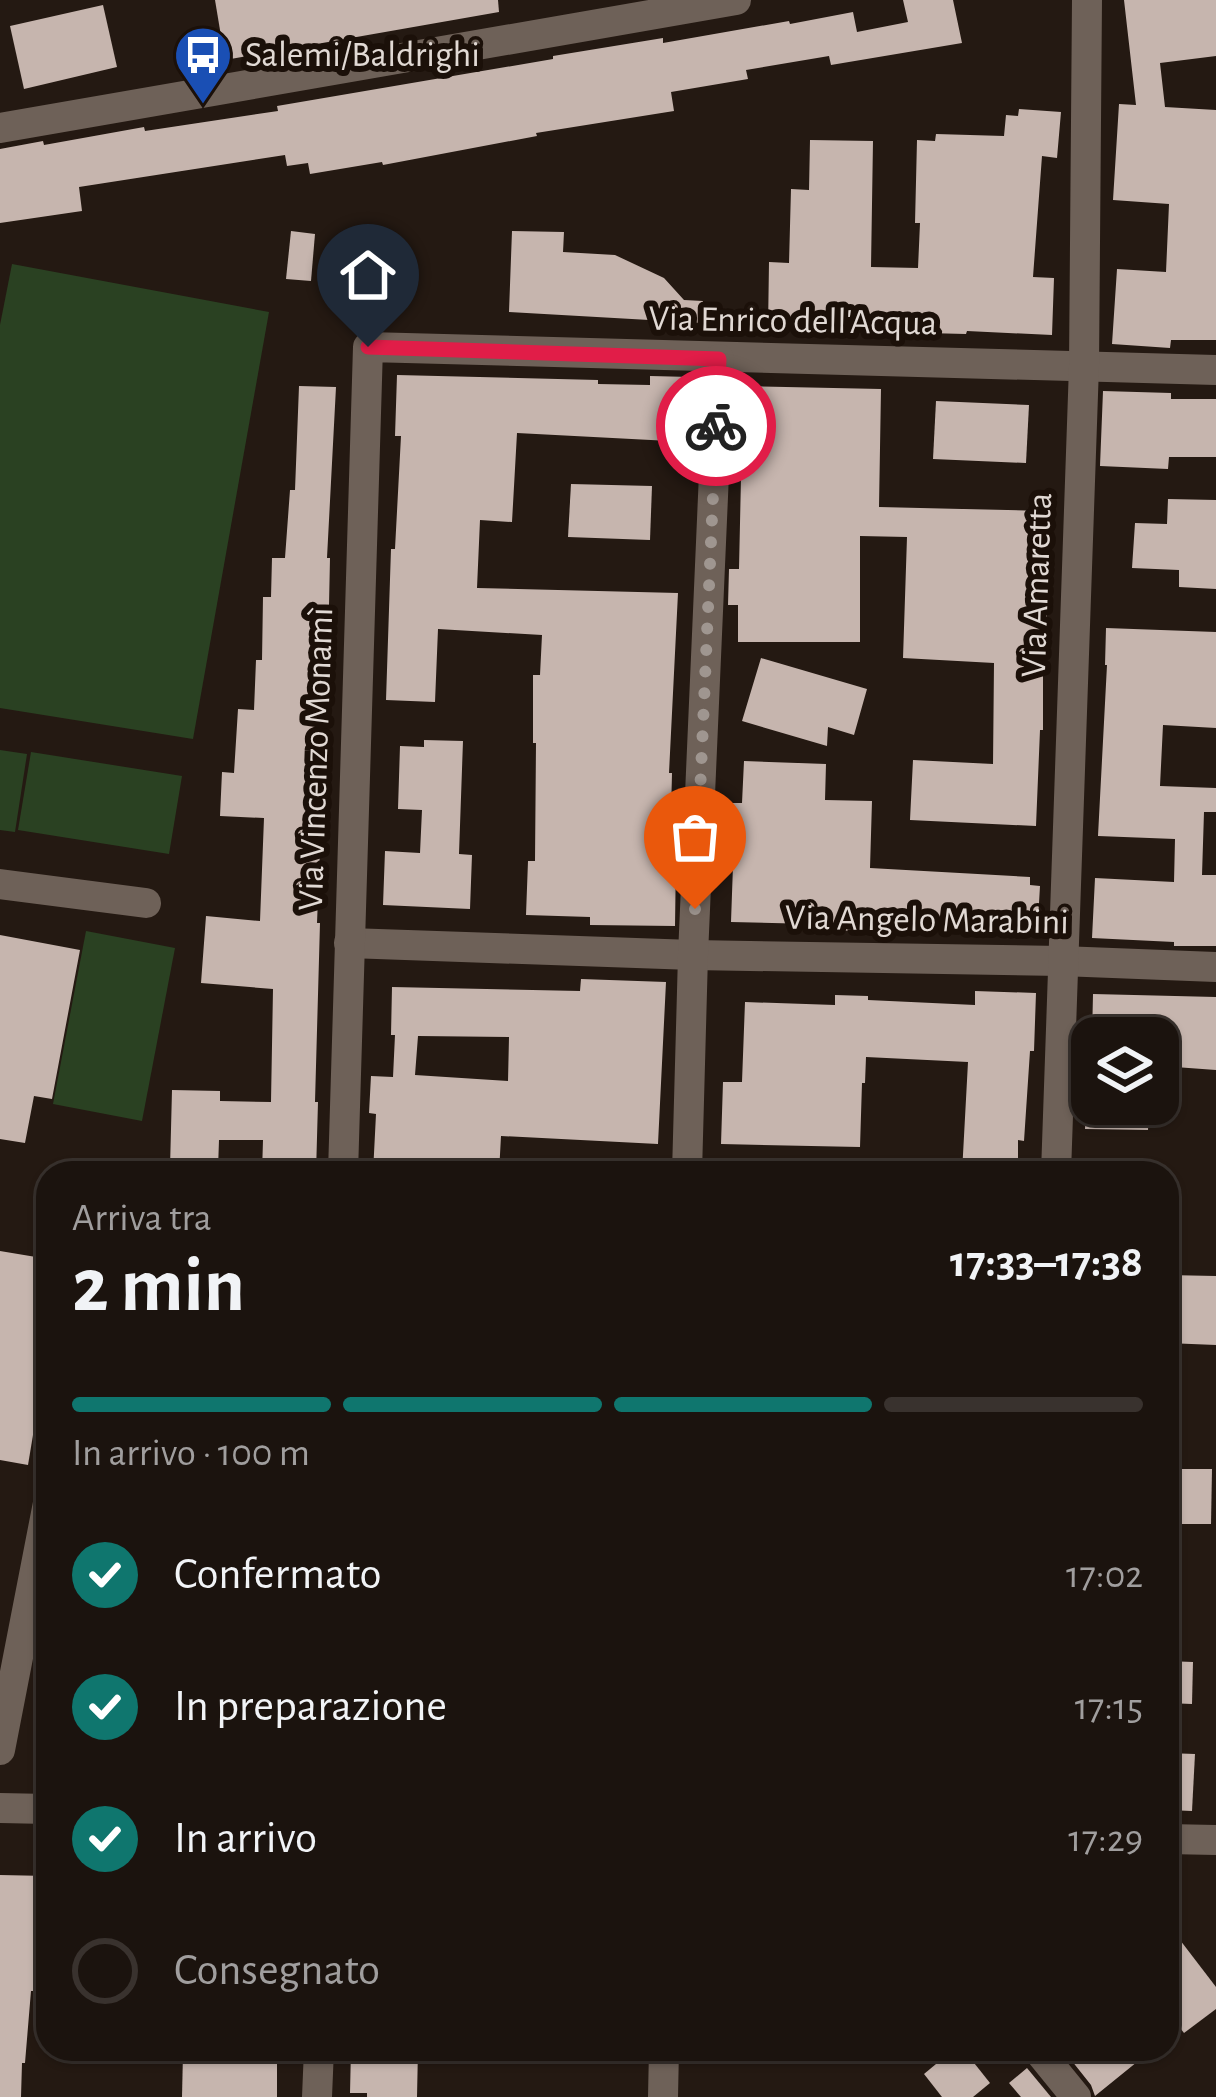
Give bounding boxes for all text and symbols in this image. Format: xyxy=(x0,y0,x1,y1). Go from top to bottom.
bus stop icon: Salemi/Baldrighi xyxy=(172,24,234,106)
place label: Salemi/Baldrighi xyxy=(245,37,480,73)
pin xyxy=(317,224,419,347)
icon: home xyxy=(335,242,401,308)
street label: Via Enrico dell'Acqua xyxy=(648,300,938,342)
courier xyxy=(656,366,776,486)
icon: bike xyxy=(683,393,749,459)
street label: Via Amaretta xyxy=(1016,492,1058,678)
street label: Via Vincenzo Monamì xyxy=(293,607,339,911)
pin xyxy=(644,786,746,909)
icon: bag xyxy=(662,804,728,870)
street label: Via Angelo Marabini xyxy=(785,900,1069,940)
map controls xyxy=(1071,1017,1179,1125)
button: layers xyxy=(1071,1017,1179,1125)
text: Arriva tra xyxy=(72,1199,212,1238)
text: 17:33–17:38 xyxy=(950,1240,1143,1285)
text: 2 min xyxy=(72,1248,245,1326)
text: In arrivo · 100 m xyxy=(72,1434,310,1473)
icon: check xyxy=(72,1542,138,1608)
text: Confermato xyxy=(174,1552,382,1597)
text: 17:02 xyxy=(1066,1556,1143,1595)
icon: check xyxy=(72,1674,138,1740)
text: In preparazione xyxy=(174,1684,447,1729)
text: 17:15 xyxy=(1075,1688,1143,1727)
icon: check xyxy=(72,1806,138,1872)
text: In arrivo xyxy=(174,1816,317,1861)
text: 17:29 xyxy=(1068,1820,1143,1859)
text: Consegnato xyxy=(174,1948,380,1993)

